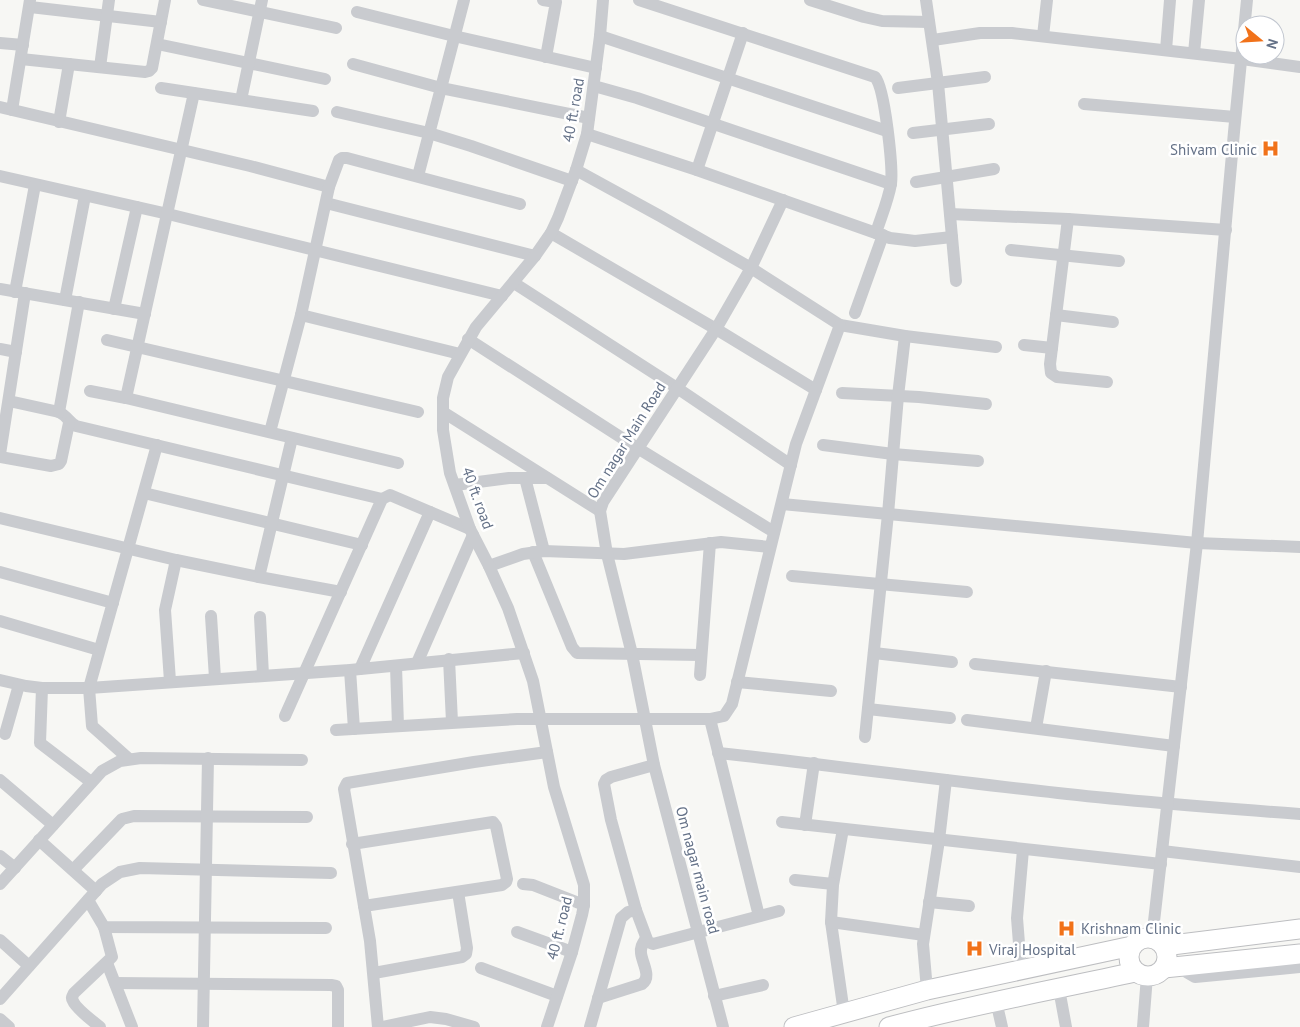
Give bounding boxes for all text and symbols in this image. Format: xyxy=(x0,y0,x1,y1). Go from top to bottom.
north arrow xyxy=(1235,15,1285,65)
text: N xyxy=(1262,37,1282,51)
street label: 40 ft. road xyxy=(558,76,588,144)
hospital icon: Shivam Clinic xyxy=(1261,139,1281,159)
place label: Shivam Clinic xyxy=(1170,140,1257,159)
street label: Om nagar Main Road xyxy=(582,378,670,502)
street label: 40 ft. road xyxy=(458,464,498,532)
street label: Om nagar main road xyxy=(672,804,724,936)
street label: 40 ft. road xyxy=(542,894,576,962)
hospital icon: Krishnam Clinic xyxy=(1057,918,1077,938)
place label: Krishnam Clinic xyxy=(1081,919,1181,938)
hospital icon: Viraj Hospital xyxy=(965,939,985,959)
place label: Viraj Hospital xyxy=(988,940,1076,959)

